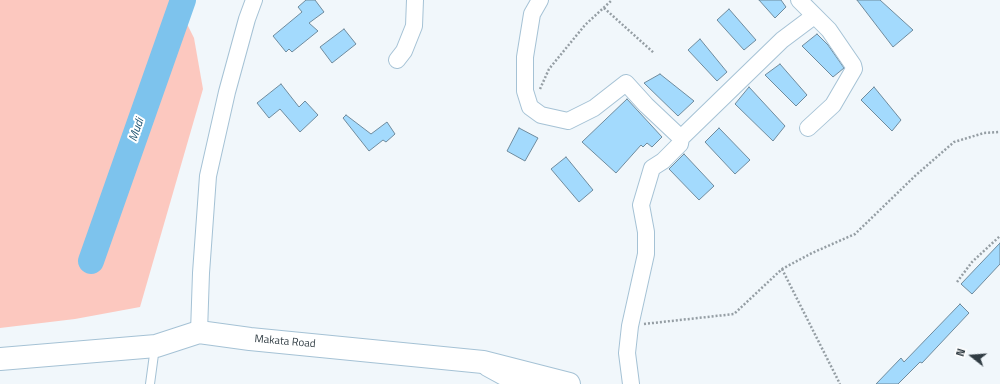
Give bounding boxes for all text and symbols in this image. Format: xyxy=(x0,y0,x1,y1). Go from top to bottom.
water label: Mudi xyxy=(126,116,148,144)
street label: Makata Road xyxy=(254,333,316,351)
north arrow xyxy=(952,336,992,376)
text: N xyxy=(952,347,969,358)

